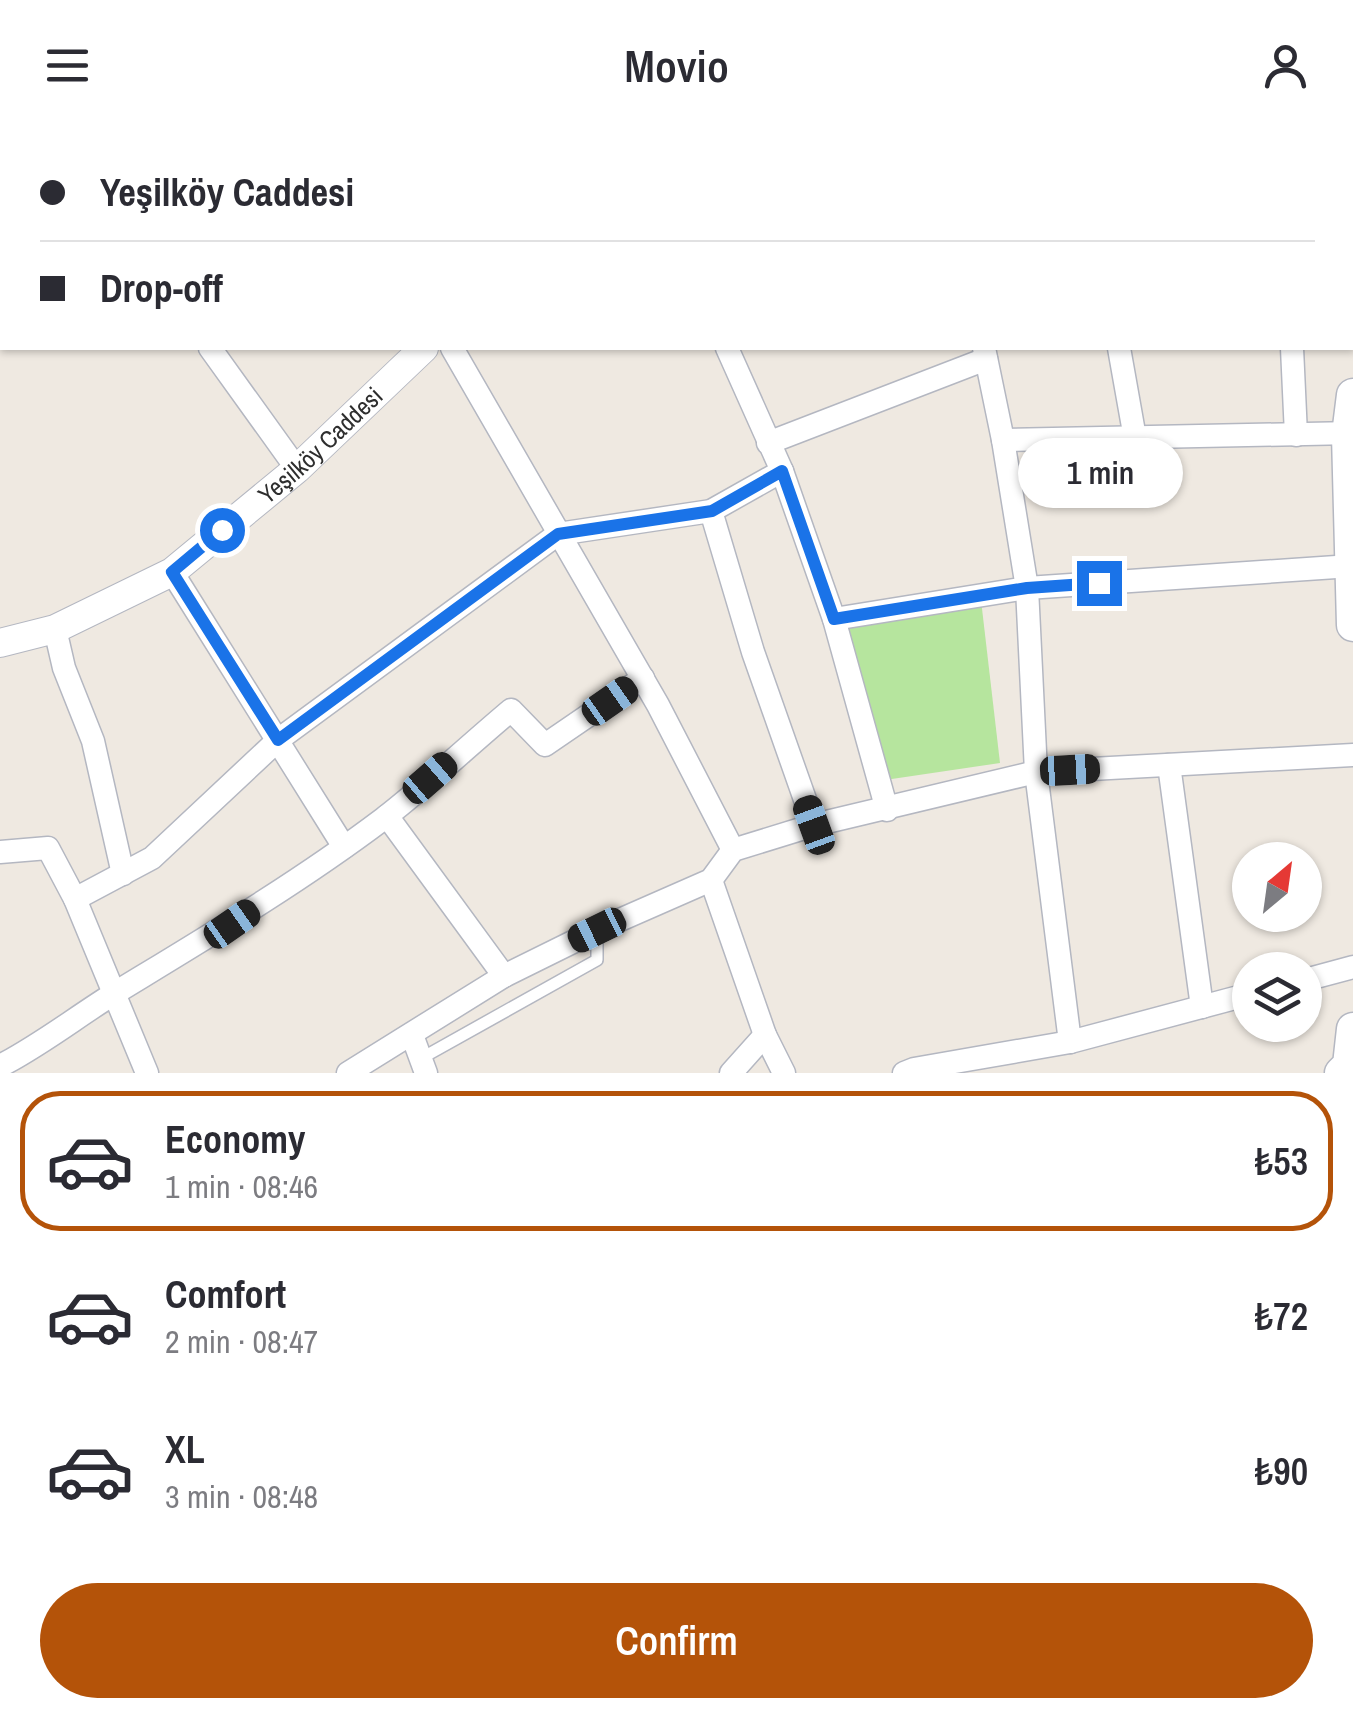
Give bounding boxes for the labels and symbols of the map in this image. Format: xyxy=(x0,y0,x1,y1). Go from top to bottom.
street label: Yeşilköy Caddesi xyxy=(251,379,390,511)
callout: 1 min xyxy=(1016,438,1182,508)
route start xyxy=(200,508,245,553)
route end xyxy=(1077,561,1122,606)
car xyxy=(577,672,643,730)
car xyxy=(398,747,462,809)
car xyxy=(1039,753,1101,787)
car xyxy=(790,792,838,858)
north arrow xyxy=(1232,842,1322,932)
car xyxy=(199,895,265,953)
car xyxy=(563,903,631,957)

